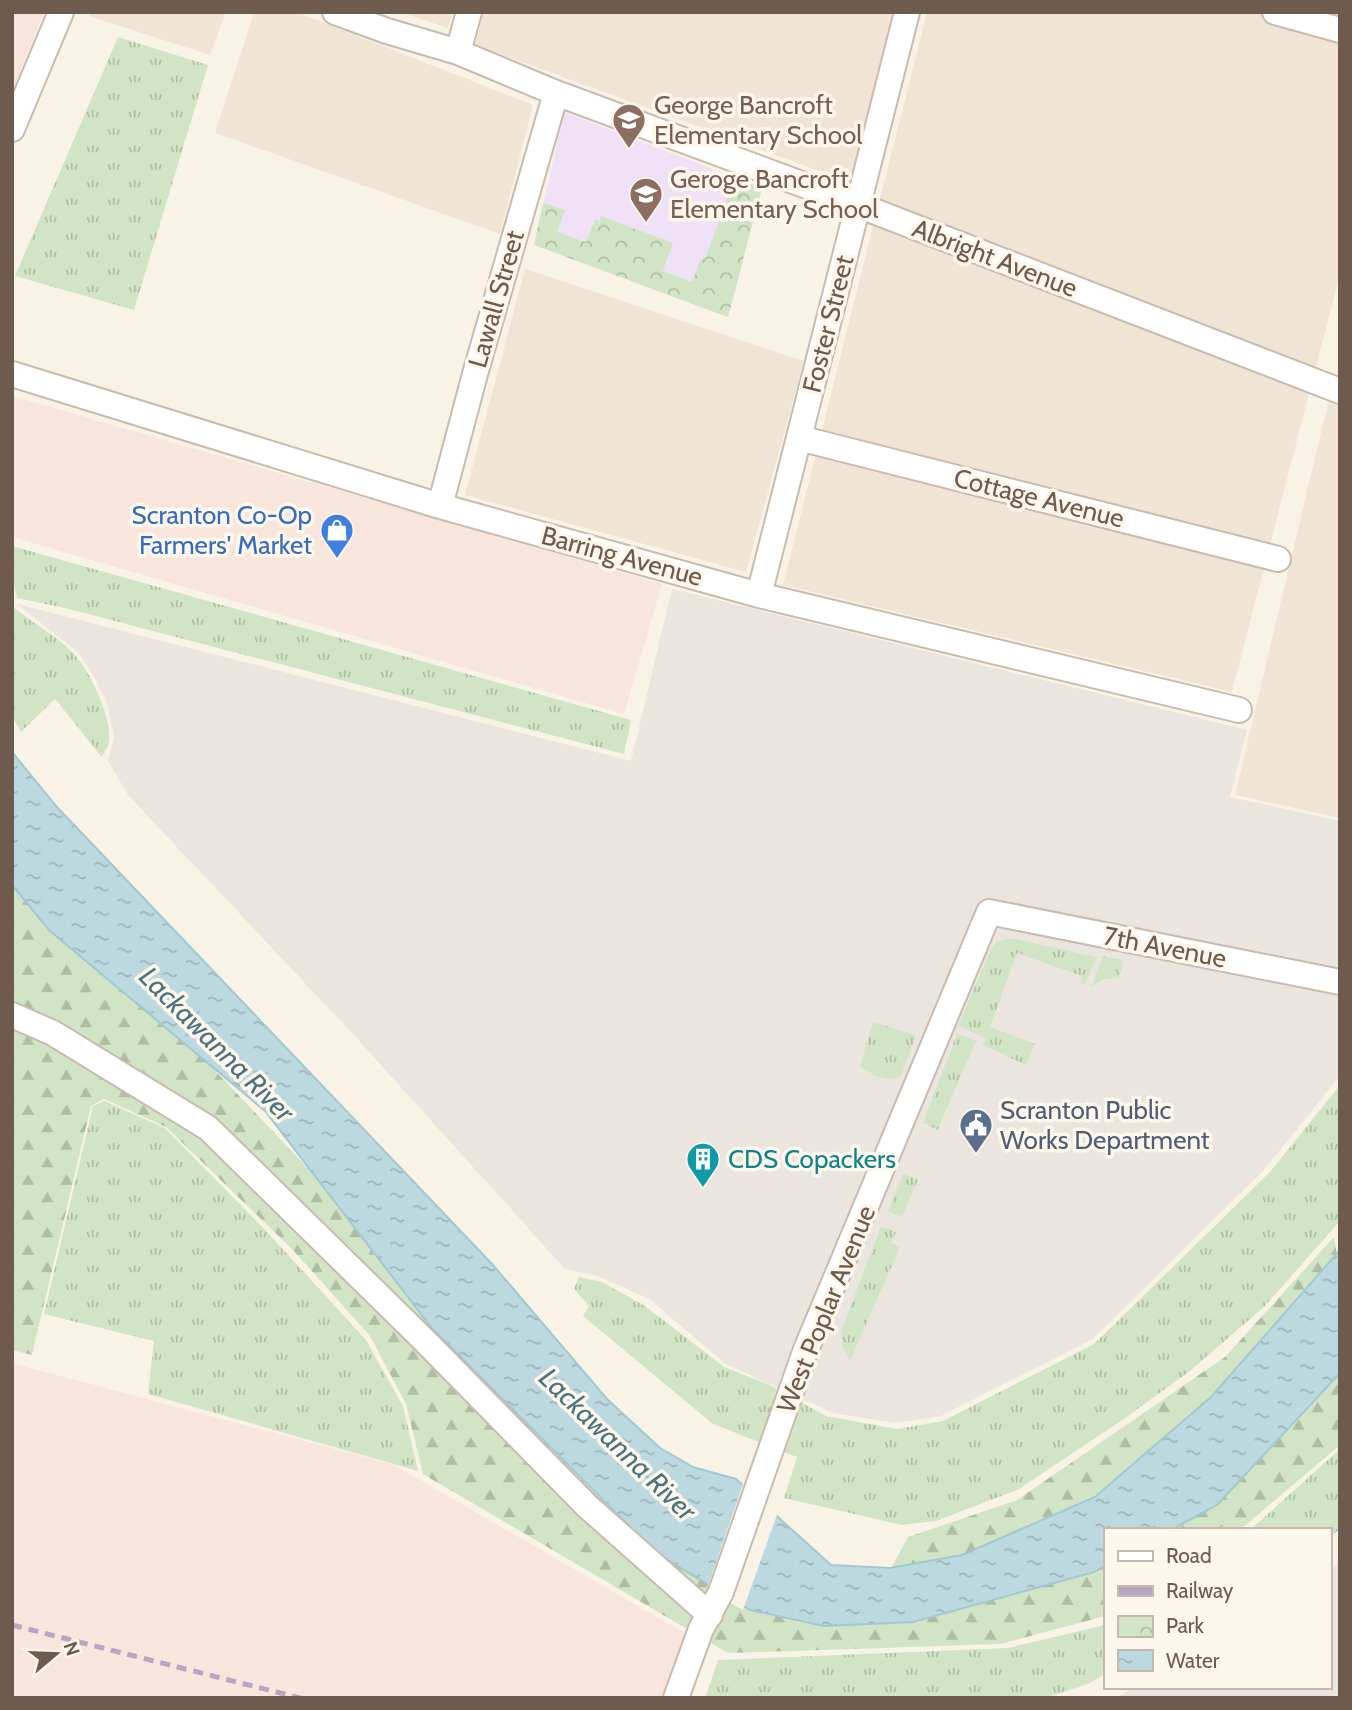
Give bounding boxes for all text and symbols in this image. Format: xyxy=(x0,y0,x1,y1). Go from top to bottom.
place label: George Bancroft Elementary School xyxy=(654,89,862,151)
school or university icon: George Bancroft Elementary School xyxy=(610,101,648,150)
place label: Geroge Bancroft Elementary School xyxy=(670,163,878,225)
school or university icon: Geroge Bancroft Elementary School xyxy=(627,175,665,224)
street label: Albright Avenue xyxy=(908,212,1082,304)
street label: Lawall Street xyxy=(461,226,531,371)
street label: Foster Street xyxy=(795,252,861,396)
street label: Cottage Avenue xyxy=(951,461,1127,535)
place label: Scranton Co-Op Farmers' Market xyxy=(132,499,312,561)
shop icon: Scranton Co-Op Farmers' Market xyxy=(318,511,356,560)
street label: Barring Avenue xyxy=(538,519,706,593)
street label: 7th Avenue xyxy=(1101,919,1229,975)
water label: Lackawanna River xyxy=(133,960,302,1129)
place label: Scranton Public Works Department xyxy=(1000,1094,1210,1156)
public building icon: Scranton Public Works Department xyxy=(957,1106,995,1155)
building icon: CDS Copackers xyxy=(684,1140,722,1189)
place label: CDS Copackers xyxy=(728,1143,896,1175)
street label: West Poplar Avenue xyxy=(770,1201,882,1417)
water label: Lackawanna River xyxy=(532,1361,705,1528)
legend xyxy=(1104,1528,1331,1689)
text: Road xyxy=(1166,1543,1212,1568)
text: Railway xyxy=(1166,1578,1234,1603)
text: Park xyxy=(1166,1613,1204,1638)
north arrow xyxy=(21,1619,91,1689)
text: N xyxy=(59,1639,85,1659)
text: Water xyxy=(1166,1648,1220,1673)

